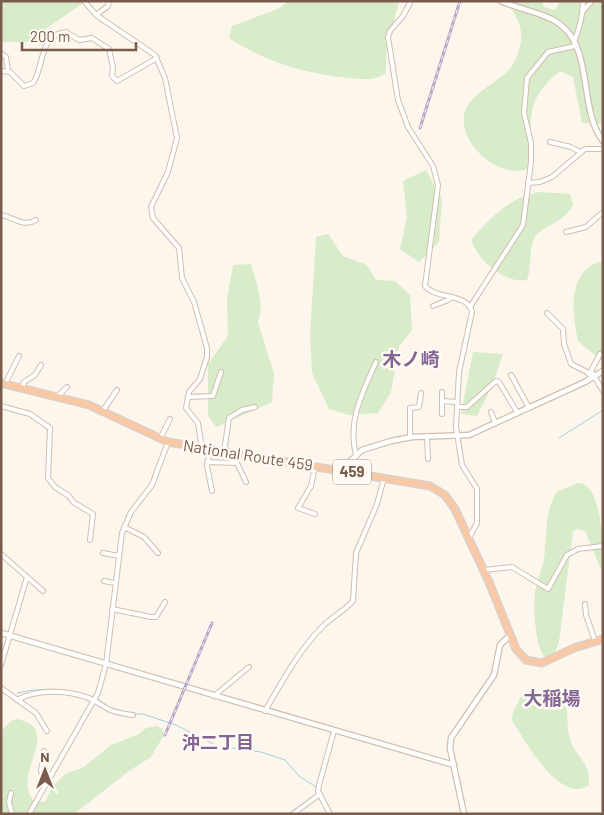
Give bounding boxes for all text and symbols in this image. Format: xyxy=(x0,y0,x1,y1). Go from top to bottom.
scale bar xyxy=(22,20,136,52)
text: 200 m xyxy=(30,27,70,45)
district label: 木ノ崎 xyxy=(382,347,440,370)
street label: National Route 459 xyxy=(182,435,314,474)
road number: 459 xyxy=(333,460,371,484)
district label: 大稲場 xyxy=(523,686,581,709)
district label: 沖二丁目 xyxy=(182,731,254,753)
north arrow xyxy=(20,745,70,795)
text: N xyxy=(40,748,50,765)

